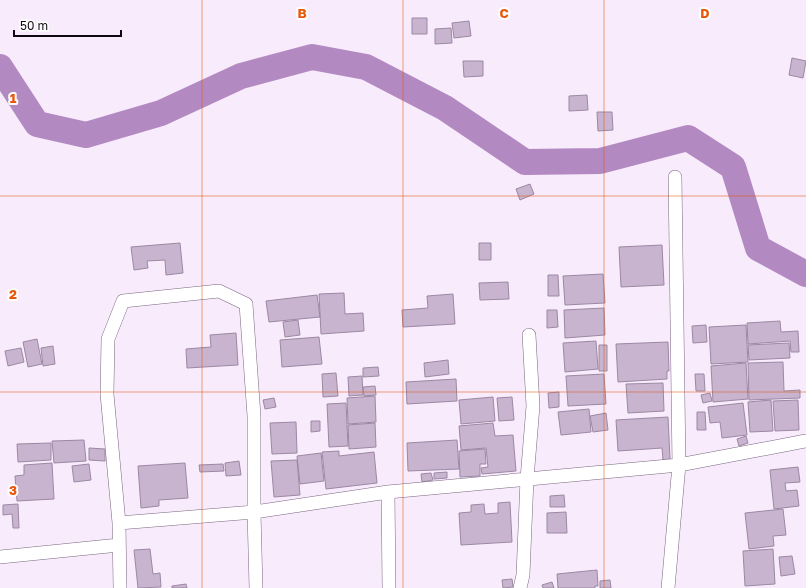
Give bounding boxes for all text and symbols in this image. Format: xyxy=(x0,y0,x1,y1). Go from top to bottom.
text: B xyxy=(297,5,307,21)
text: C xyxy=(499,5,509,21)
text: D xyxy=(700,5,710,21)
scale bar xyxy=(14,12,121,38)
text: 50 m xyxy=(20,18,48,33)
text: 1 xyxy=(10,90,17,106)
text: 2 xyxy=(9,286,17,302)
text: 3 xyxy=(9,482,17,498)

